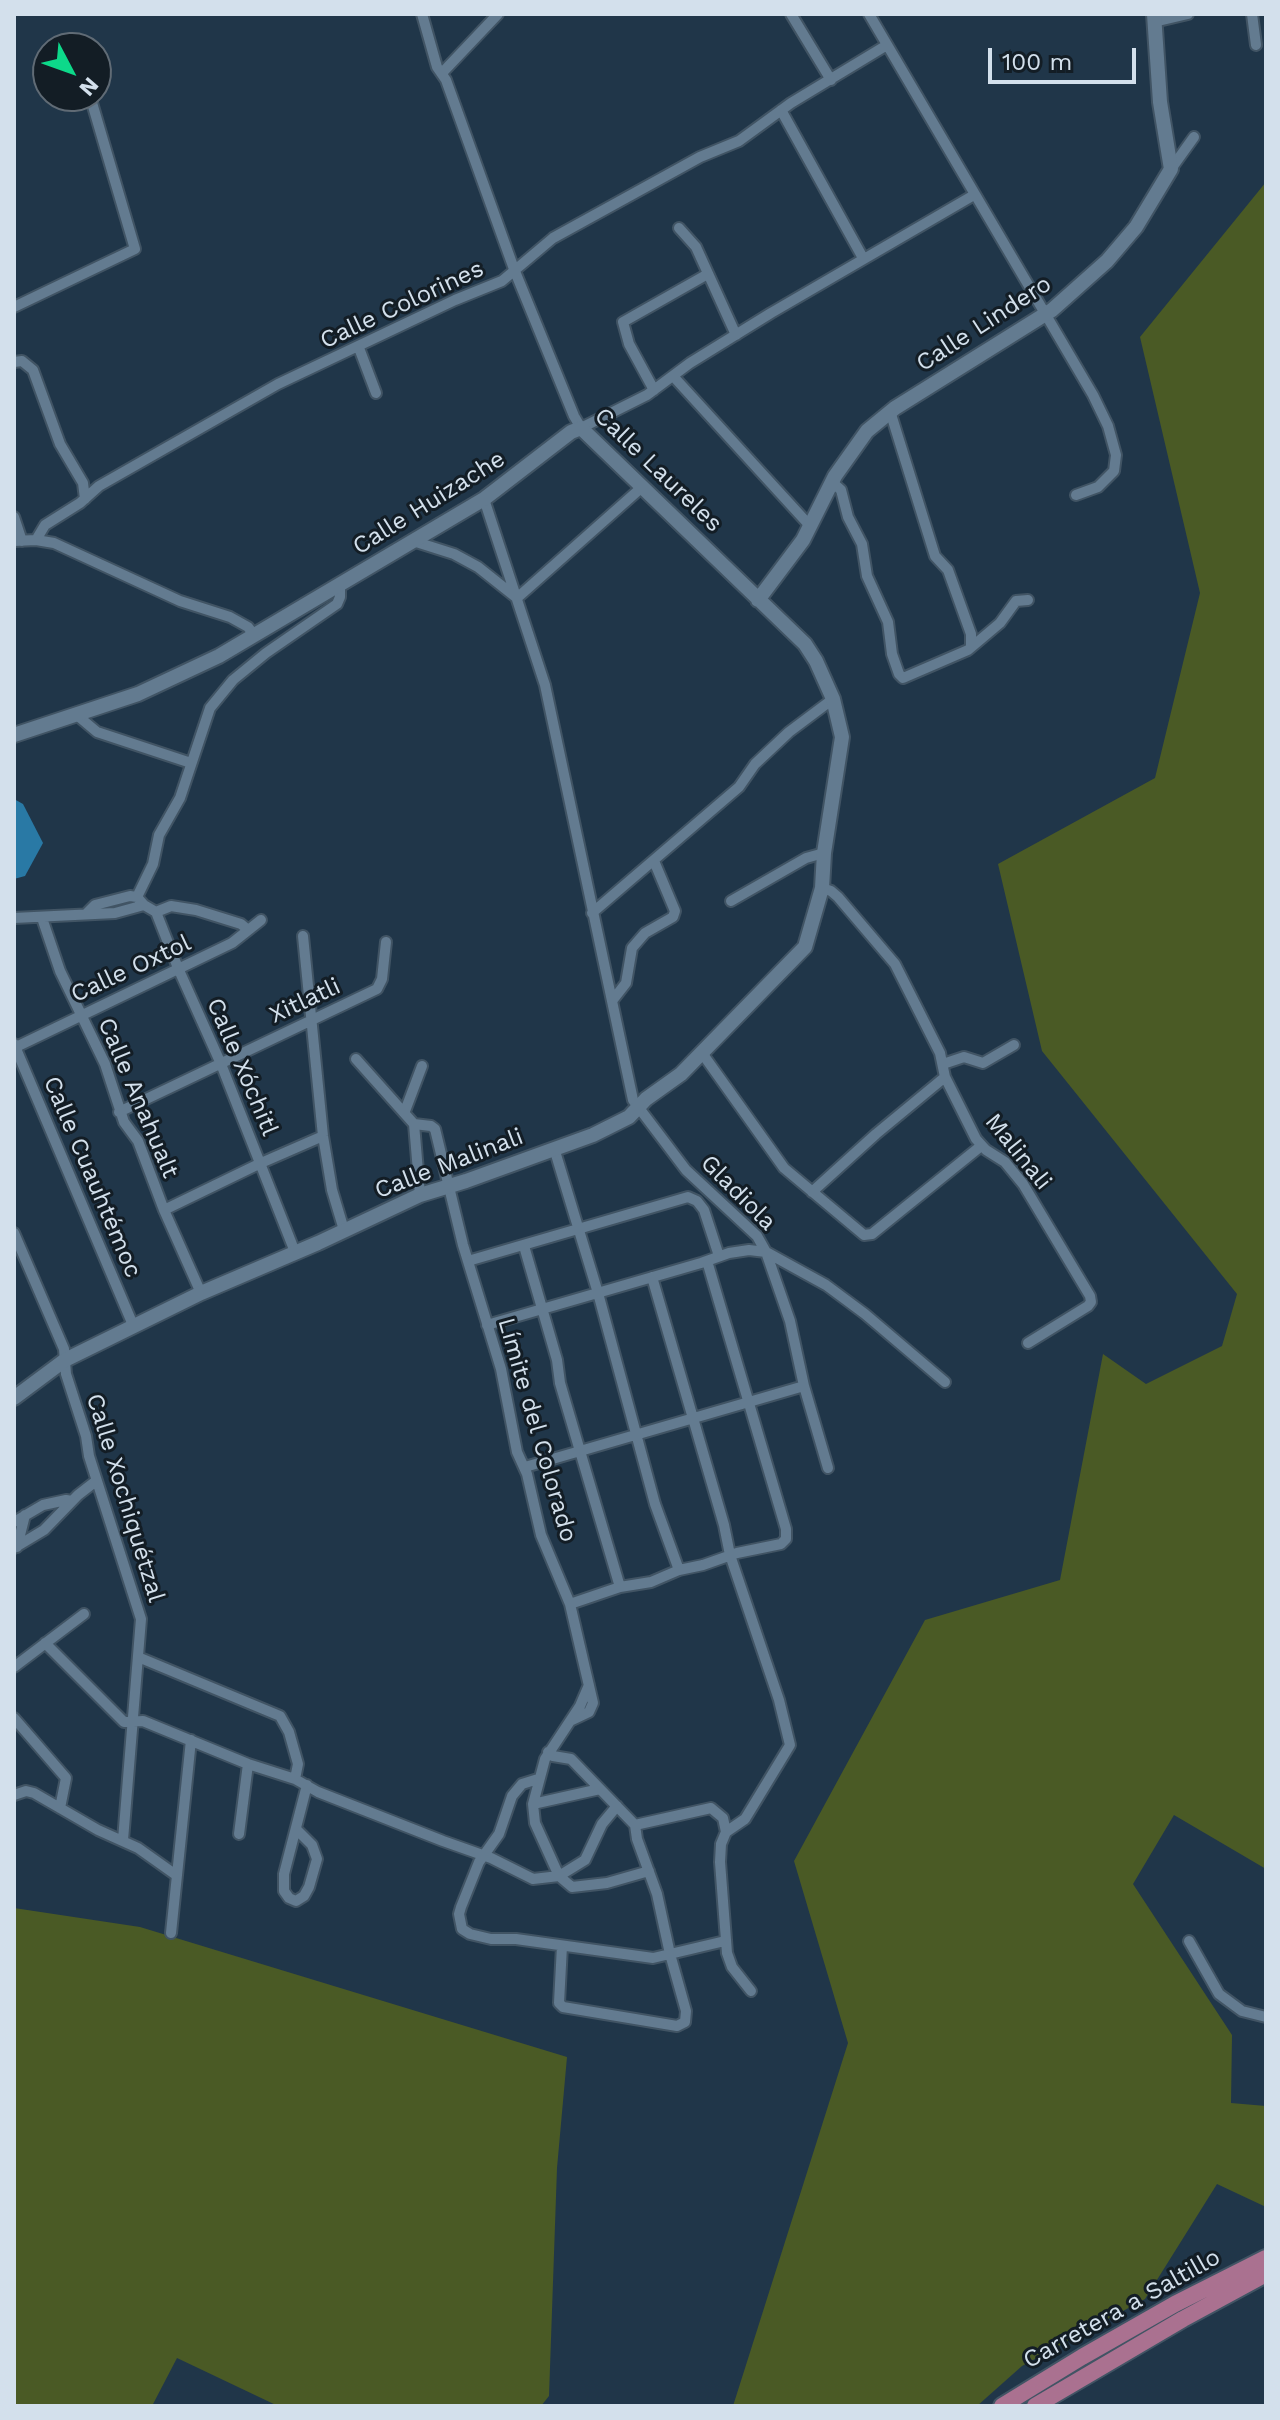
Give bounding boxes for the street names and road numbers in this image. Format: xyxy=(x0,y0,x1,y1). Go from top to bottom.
street label: Calle Colorines xyxy=(316,255,488,355)
street label: Calle Lindero xyxy=(911,270,1057,378)
street label: Calle Laureles xyxy=(588,402,728,538)
street label: Calle Huizache xyxy=(348,445,510,561)
street label: Calle Oxtol xyxy=(67,929,195,1009)
street label: Xitlatli xyxy=(265,972,345,1030)
street label: Calle Xóchitl xyxy=(200,994,284,1140)
street label: Calle Anahualt xyxy=(91,1014,185,1182)
street label: Calle Cuauhtémoc xyxy=(37,1072,147,1282)
street label: Malinali xyxy=(979,1108,1057,1196)
street label: Calle Malinali xyxy=(371,1122,527,1206)
street label: Gladiola xyxy=(694,1149,782,1237)
street label: Límite del Colorado xyxy=(491,1315,583,1545)
street label: Calle Xochiquétzal xyxy=(80,1390,170,1606)
street label: Carretera a Saltillo xyxy=(1018,2243,1226,2375)

